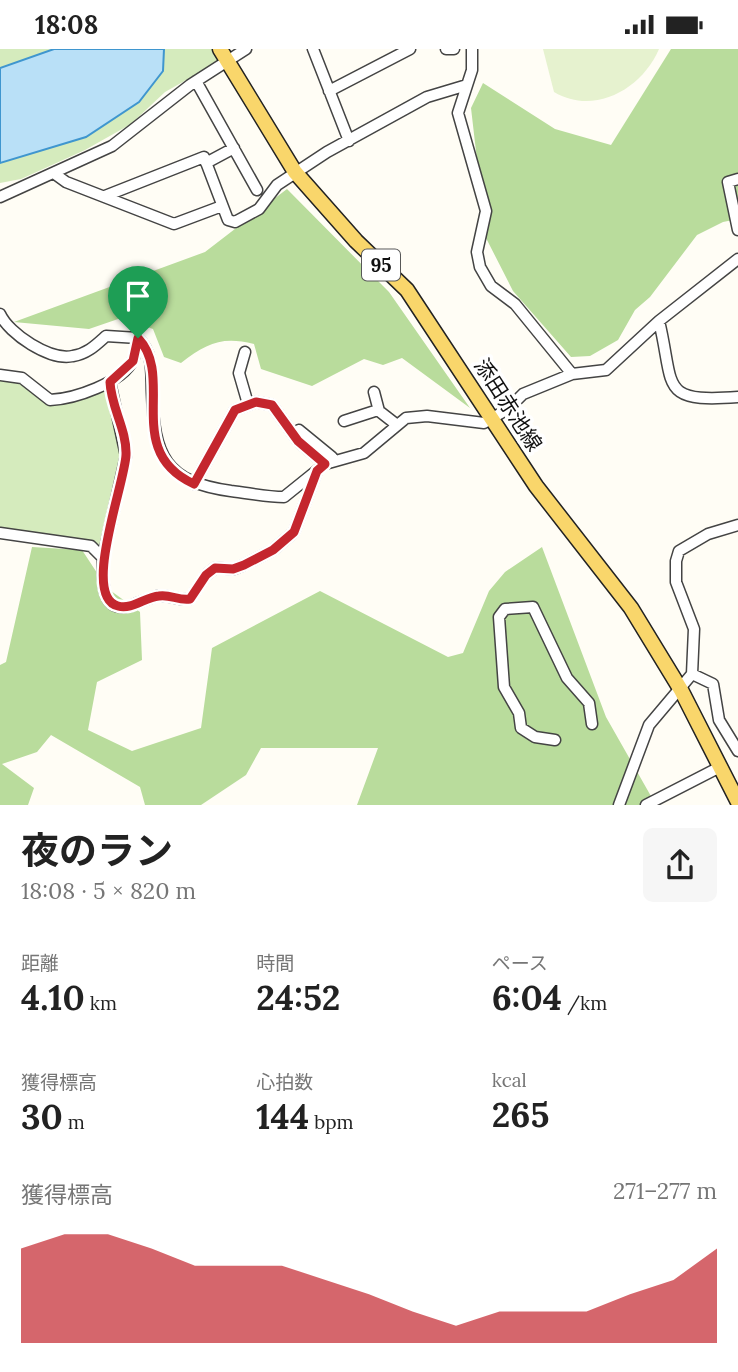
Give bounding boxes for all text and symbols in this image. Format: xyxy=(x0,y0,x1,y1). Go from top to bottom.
text: 18:08 xyxy=(35,8,98,41)
road number: 95 xyxy=(362,249,400,281)
pin xyxy=(108,266,168,338)
icon: arrive xyxy=(119,277,157,315)
street label: 添田赤池線 xyxy=(469,353,548,456)
text: 夜のラン xyxy=(21,826,173,874)
button: share xyxy=(643,828,717,902)
text: 18:08 · 5 × 820 m xyxy=(21,876,196,905)
text: 距離 xyxy=(21,951,59,975)
text: 時間 xyxy=(256,951,294,975)
text: ペース xyxy=(492,951,548,975)
text: 4.10 xyxy=(21,975,85,1020)
text: 24:52 xyxy=(256,975,340,1020)
text: 6:04 xyxy=(492,975,562,1020)
text: km xyxy=(85,991,117,1015)
text: /km xyxy=(562,991,607,1015)
text: kcal xyxy=(492,1068,527,1092)
text: 獲得標高 xyxy=(21,1070,97,1094)
text: 心拍数 xyxy=(256,1070,313,1094)
text: 265 xyxy=(492,1092,549,1137)
text: 30 xyxy=(21,1094,63,1139)
text: 144 xyxy=(256,1094,309,1139)
text: m xyxy=(63,1110,85,1134)
text: bpm xyxy=(309,1110,354,1134)
text: 271–277 m xyxy=(613,1176,717,1205)
text: 獲得標高 xyxy=(21,1180,113,1209)

